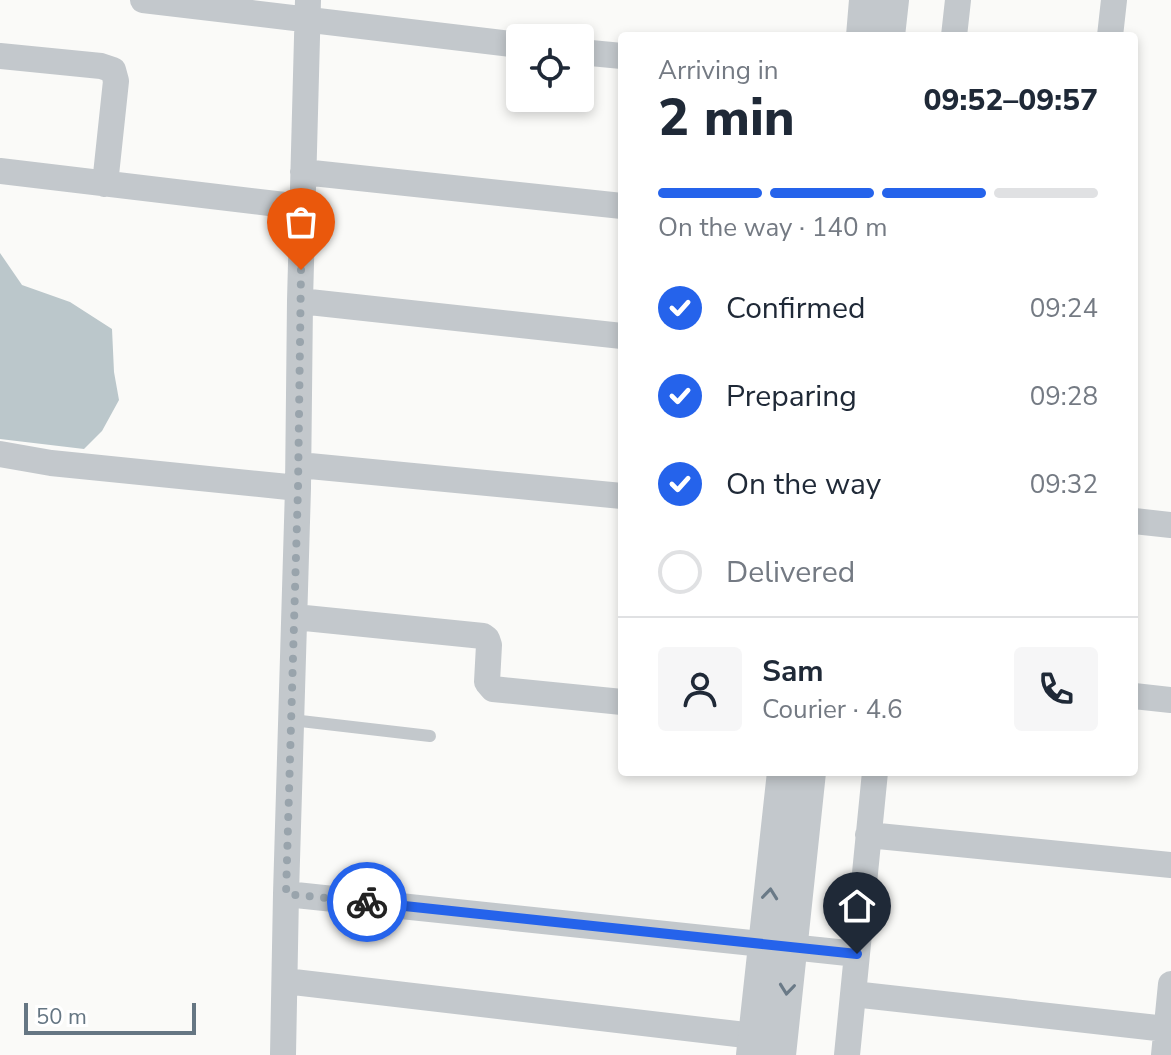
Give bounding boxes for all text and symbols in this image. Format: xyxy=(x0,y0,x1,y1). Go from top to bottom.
map controls xyxy=(506,24,594,112)
button: locate xyxy=(506,24,594,112)
text: Arriving in xyxy=(658,53,779,88)
text: 09:52–09:57 xyxy=(923,80,1098,121)
text: 2 min xyxy=(658,82,795,153)
pin xyxy=(267,188,335,270)
icon: bag xyxy=(279,200,323,244)
text: On the way · 140 m xyxy=(658,210,887,245)
icon: check xyxy=(658,286,702,330)
text: Confirmed xyxy=(726,288,866,329)
text: 09:24 xyxy=(1030,291,1098,326)
icon: check xyxy=(658,374,702,418)
text: Preparing xyxy=(726,376,857,417)
text: 09:28 xyxy=(1030,379,1098,414)
icon: check xyxy=(658,462,702,506)
text: On the way xyxy=(726,464,881,505)
text: 09:32 xyxy=(1030,467,1098,502)
text: Delivered xyxy=(726,552,855,593)
button: person xyxy=(658,647,742,731)
button: phone xyxy=(1014,647,1098,731)
text: Sam xyxy=(762,651,824,692)
text: Courier · 4.6 xyxy=(762,692,903,727)
courier xyxy=(327,862,407,942)
pin xyxy=(823,872,891,954)
icon: bike xyxy=(345,880,389,924)
icon: home xyxy=(835,884,879,928)
one-way arrow xyxy=(762,887,779,900)
one-way arrow xyxy=(778,983,795,996)
scale bar xyxy=(24,999,196,1035)
text: 50 m xyxy=(36,1002,87,1032)

